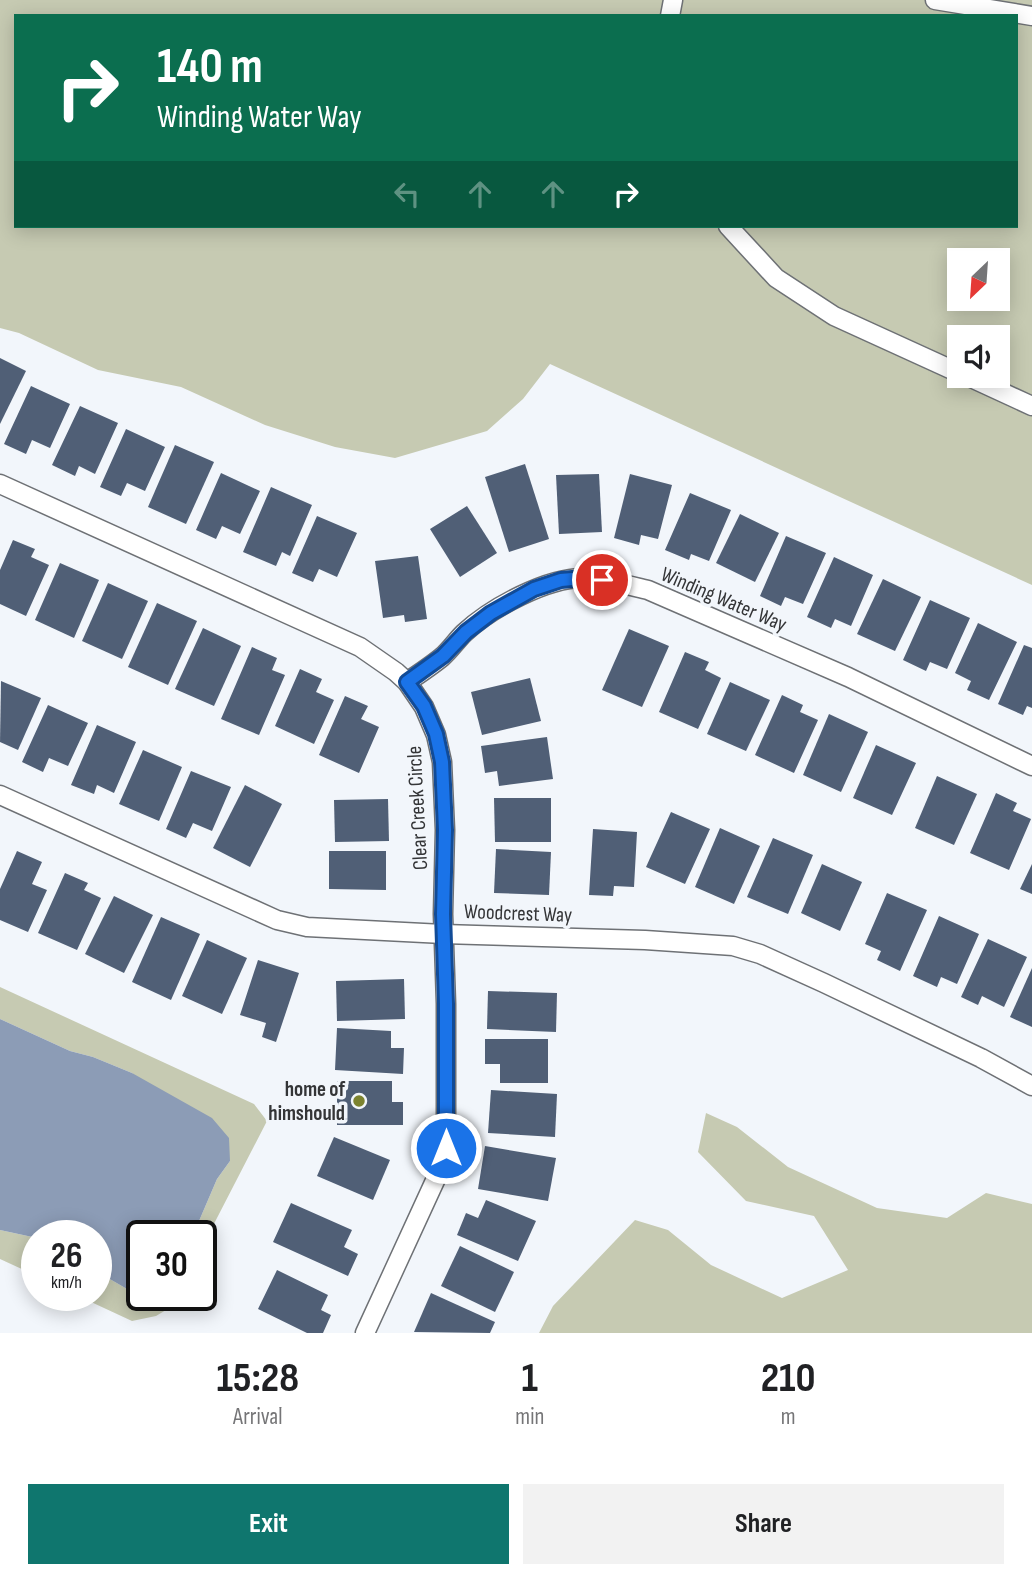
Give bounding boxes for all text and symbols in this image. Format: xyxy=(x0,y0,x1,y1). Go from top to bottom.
text: 140 m xyxy=(157,38,263,97)
icon: right xyxy=(42,42,133,133)
text: Winding Water Way xyxy=(157,98,362,137)
icon: left xyxy=(388,175,426,213)
icon: ahead xyxy=(461,175,499,213)
icon: ahead xyxy=(534,175,572,213)
icon: right xyxy=(607,175,645,213)
north arrow xyxy=(947,248,1010,312)
map controls xyxy=(947,248,1010,388)
button: sound xyxy=(947,325,1010,388)
pin xyxy=(572,550,632,610)
icon: arrive xyxy=(583,561,621,599)
street label: Winding Water Way xyxy=(657,562,791,637)
street label: Clear Creek Circle xyxy=(402,745,433,871)
street label: Woodcrest Way xyxy=(463,899,573,928)
place label: home of himshould xyxy=(268,1077,345,1126)
marker: home of himshould xyxy=(351,1093,367,1109)
position arrow xyxy=(409,1111,483,1185)
speed limit sign: 30 xyxy=(126,1220,217,1311)
text: 26 xyxy=(51,1235,82,1278)
text: km/h xyxy=(51,1272,82,1293)
text: 15:28 xyxy=(216,1353,299,1404)
text: 1 xyxy=(522,1353,538,1404)
text: 210 xyxy=(761,1353,816,1404)
text: Arrival xyxy=(233,1403,282,1431)
text: min xyxy=(515,1403,544,1431)
text: m xyxy=(781,1403,795,1431)
button: Exit xyxy=(28,1484,509,1564)
button: Share xyxy=(523,1484,1004,1564)

